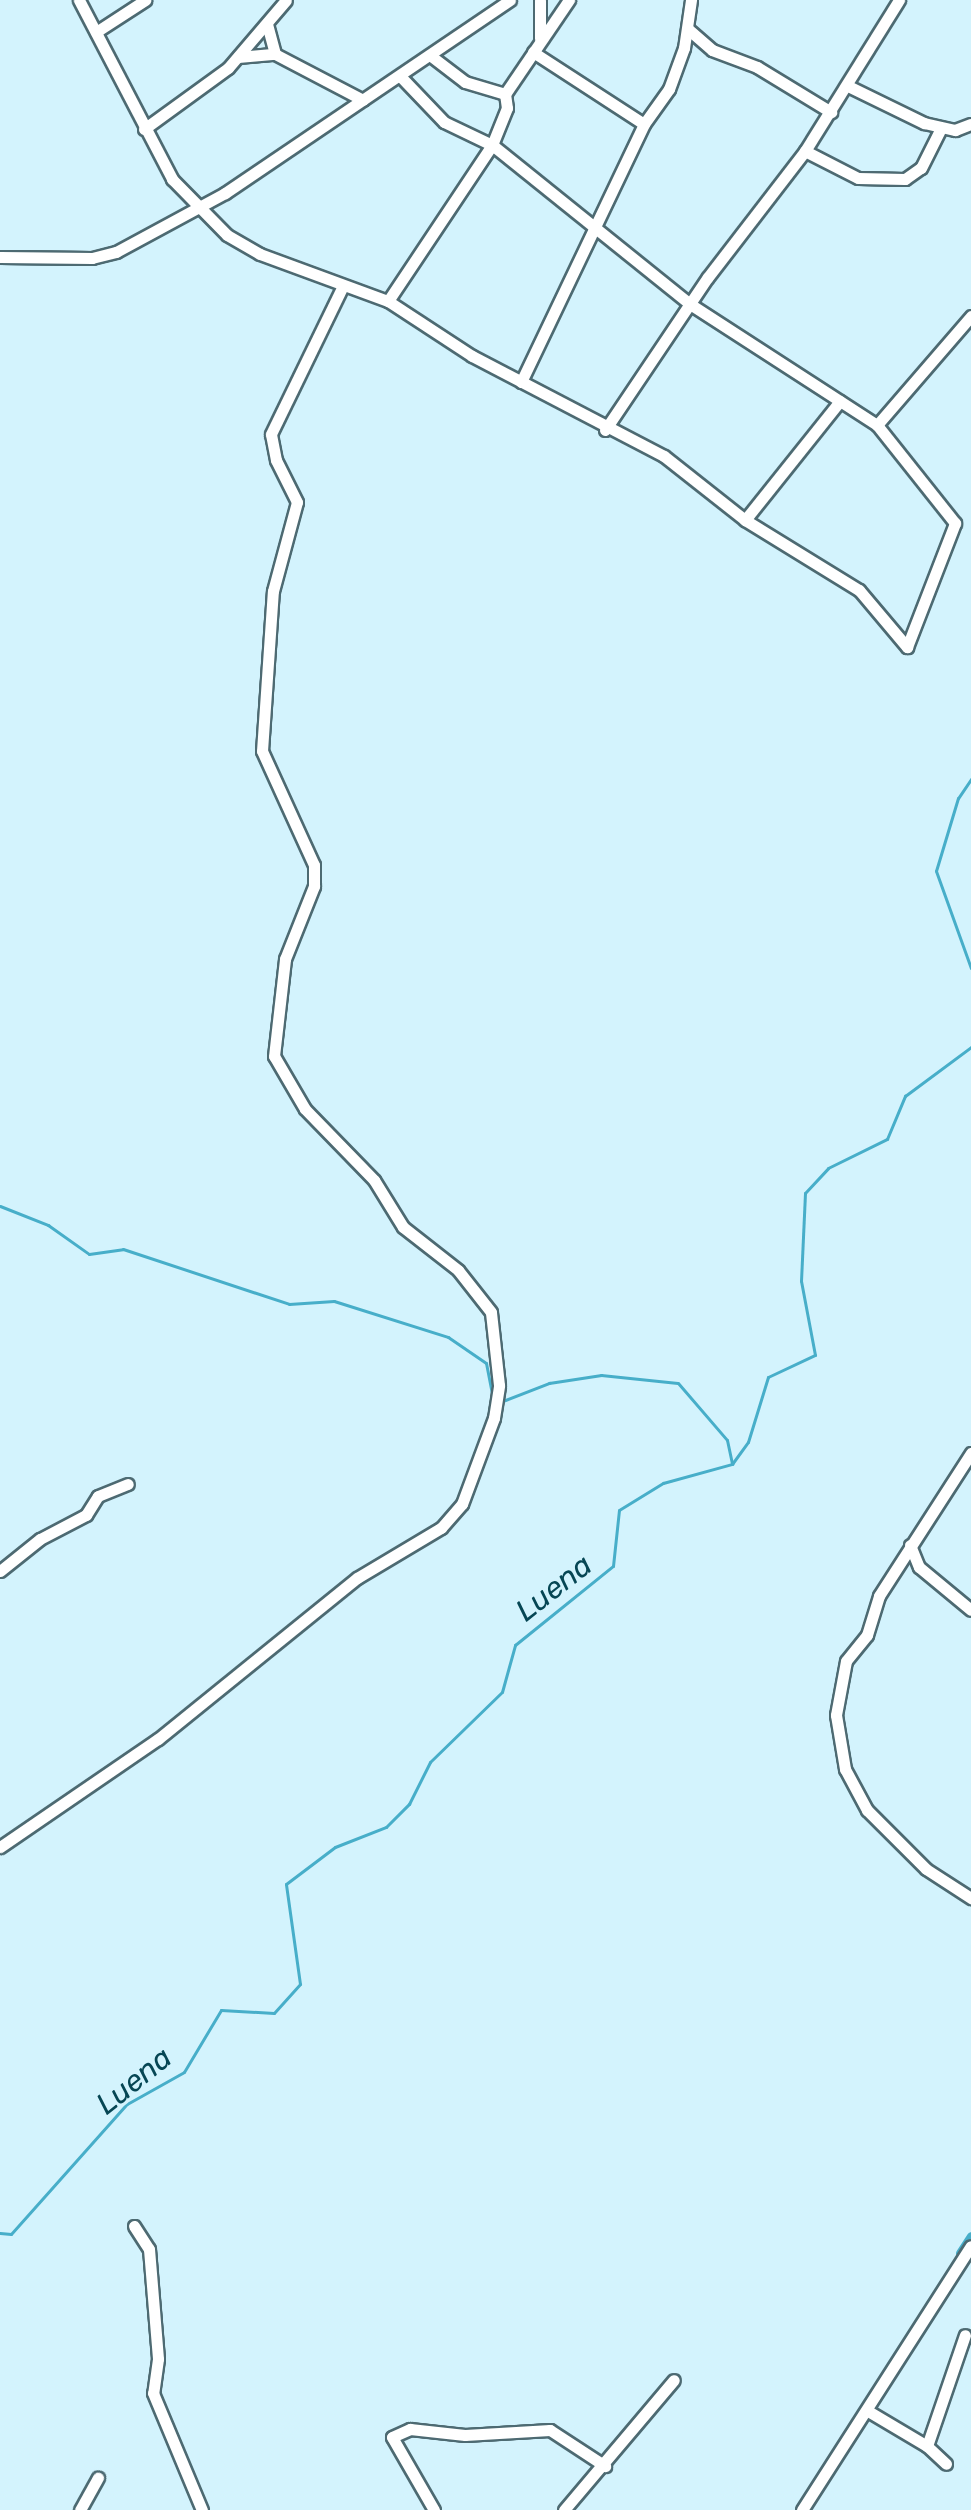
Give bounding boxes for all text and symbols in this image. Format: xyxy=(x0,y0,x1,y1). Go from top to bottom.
water label: Luena xyxy=(509,1547,599,1629)
water label: Luena xyxy=(89,2040,179,2122)

